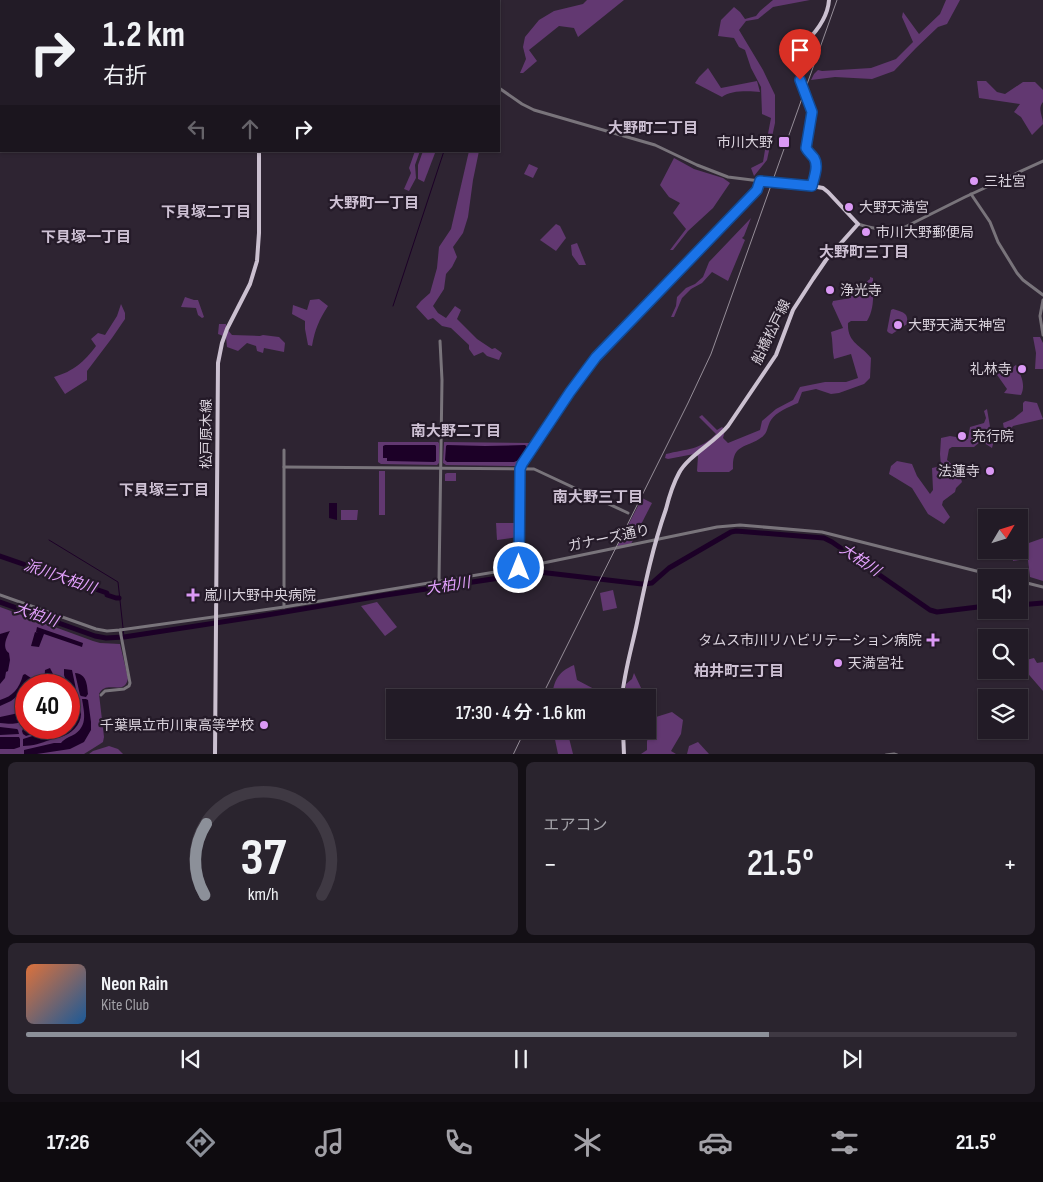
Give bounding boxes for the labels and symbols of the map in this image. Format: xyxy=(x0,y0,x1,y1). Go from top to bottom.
pin xyxy=(779,29,821,80)
district label: 大野町二丁目 xyxy=(608,119,698,138)
place label: 市川大野 xyxy=(717,134,773,151)
marker: 市川大野 xyxy=(777,135,791,149)
place label: 三社宮 xyxy=(984,173,1026,190)
marker: 三社宮 xyxy=(968,175,980,187)
district label: 大野町一丁目 xyxy=(329,194,419,213)
place label: 大野天満宮 xyxy=(859,199,929,216)
marker: 大野天満宮 xyxy=(843,201,855,213)
district label: 下貝塚二丁目 xyxy=(161,203,251,222)
place label: 市川大野郵便局 xyxy=(876,224,974,241)
marker: 市川大野郵便局 xyxy=(860,226,872,238)
district label: 下貝塚一丁目 xyxy=(41,228,131,247)
district label: 大野町三丁目 xyxy=(819,243,909,262)
place label: 浄光寺 xyxy=(840,282,882,299)
marker: 浄光寺 xyxy=(824,284,836,296)
street label: 船橋松戸線 xyxy=(748,297,794,367)
place label: 大野天満天神宮 xyxy=(908,317,1006,334)
marker: 大野天満天神宮 xyxy=(892,319,904,331)
place label: 礼林寺 xyxy=(970,361,1012,378)
marker: 礼林寺 xyxy=(1016,363,1028,375)
street label: 松戸原木線 xyxy=(198,399,215,469)
district label: 南大野二丁目 xyxy=(411,422,501,441)
place label: 充行院 xyxy=(972,428,1014,445)
marker: 充行院 xyxy=(956,430,968,442)
place label: 法蓮寺 xyxy=(938,463,980,480)
marker: 法蓮寺 xyxy=(984,465,996,477)
district label: 下貝塚三丁目 xyxy=(119,481,209,500)
district label: 南大野三丁目 xyxy=(553,488,643,507)
north arrow xyxy=(978,509,1028,559)
street label: ガナーズ通り xyxy=(566,521,652,555)
water label: 大柏川 xyxy=(836,540,886,582)
position arrow xyxy=(492,541,544,593)
water label: 派川大柏川 xyxy=(21,556,100,599)
water label: 大柏川 xyxy=(424,573,474,599)
place label: 嵐川大野中央病院 xyxy=(204,587,316,604)
marker: 嵐川大野中央病院 xyxy=(186,588,200,602)
water label: 大柏川 xyxy=(12,599,62,632)
place label: タムス市川リハビリテーション病院 xyxy=(698,632,922,649)
marker: タムス市川リハビリテーション病院 xyxy=(926,633,940,647)
place label: 天満宮社 xyxy=(848,655,904,672)
marker: 天満宮社 xyxy=(832,657,844,669)
district label: 柏井町三丁目 xyxy=(694,662,784,681)
speed limit sign: 40 xyxy=(15,674,80,739)
place label: 千葉県立市川東高等学校 xyxy=(100,717,254,734)
marker: 千葉県立市川東高等学校 xyxy=(258,719,270,731)

